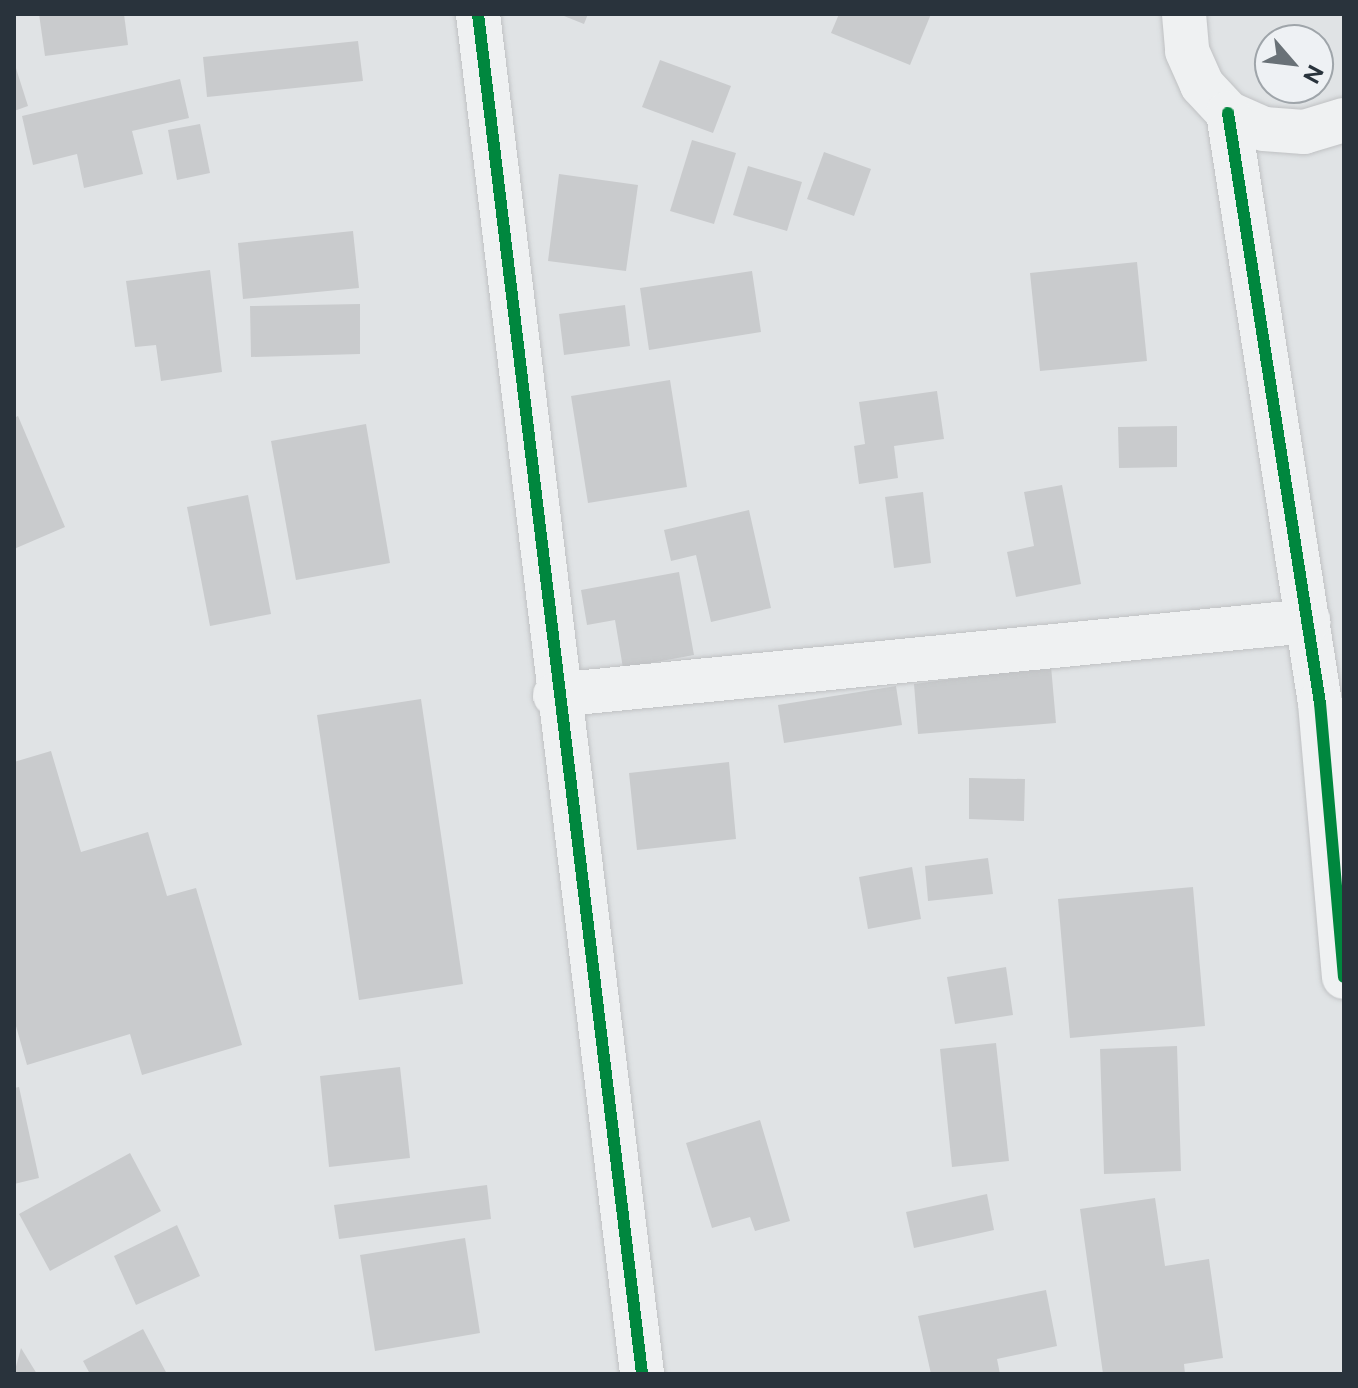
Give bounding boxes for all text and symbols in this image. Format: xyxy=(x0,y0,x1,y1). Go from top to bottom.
north arrow xyxy=(1254,24,1334,104)
text: N xyxy=(1298,61,1329,88)

